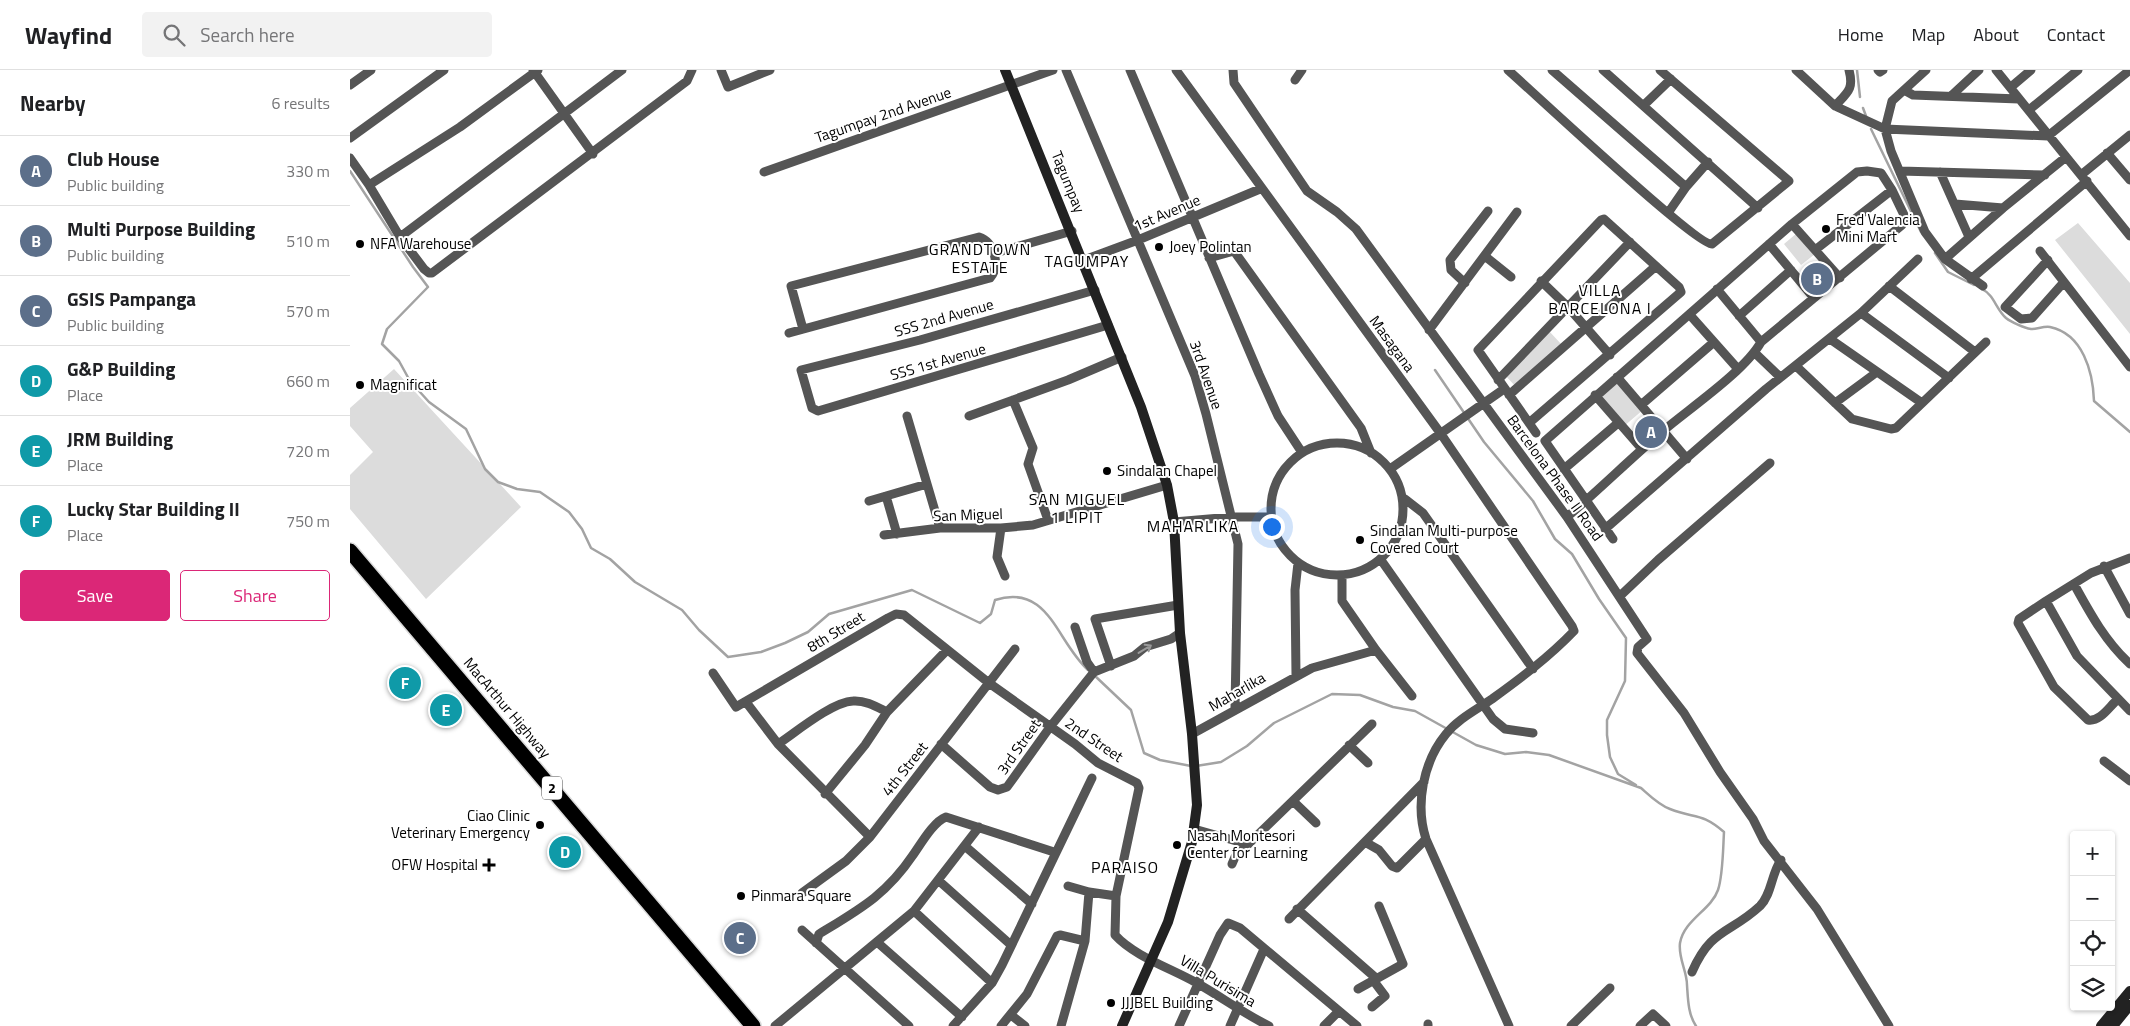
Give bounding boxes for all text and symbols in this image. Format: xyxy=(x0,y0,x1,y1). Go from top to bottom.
search box xyxy=(142,12,492,57)
text: Wayfind xyxy=(25,17,112,53)
text: Search here xyxy=(200,20,295,49)
icon: search xyxy=(160,21,188,49)
text: Home xyxy=(1838,21,1884,48)
text: Map xyxy=(1912,21,1945,48)
text: About xyxy=(1973,21,2019,48)
text: Contact xyxy=(2047,21,2105,48)
street label: Tagumpay 2nd Avenue xyxy=(812,80,954,149)
text: Nearby xyxy=(20,87,85,119)
text: 6 results xyxy=(271,91,330,115)
text: Club House xyxy=(67,144,160,173)
street label: Tagumpay xyxy=(1046,147,1091,216)
text: A xyxy=(31,159,41,183)
text: 330 m xyxy=(286,159,330,183)
text: Public building xyxy=(67,173,164,197)
street label: 1st Avenue xyxy=(1130,188,1204,237)
place label: Fred Valencia Mini Mart xyxy=(1836,208,1920,248)
text: Multi Purpose Building xyxy=(67,214,255,243)
marker: Fred Valencia Mini Mart xyxy=(1820,223,1832,235)
text: B xyxy=(31,229,41,253)
text: 510 m xyxy=(286,229,330,253)
place label: NFA Warehouse xyxy=(370,232,471,255)
place label: Joey Polintan xyxy=(1169,235,1252,258)
district label: GRANDTOWN ESTATE xyxy=(929,237,1031,279)
marker: NFA Warehouse xyxy=(354,238,366,250)
marker: Joey Polintan xyxy=(1153,241,1165,253)
text: Public building xyxy=(67,243,164,267)
district label: TAGUMPAY xyxy=(1045,249,1129,273)
pin: B xyxy=(1801,260,1833,298)
district label: VILLA BARCELONA I xyxy=(1548,278,1652,320)
text: GSIS Pampanga xyxy=(67,284,196,313)
street label: SSS 2nd Avenue xyxy=(892,292,996,343)
text: C xyxy=(32,299,40,323)
text: 570 m xyxy=(286,299,330,323)
street label: Masagana xyxy=(1364,310,1421,377)
text: Public building xyxy=(67,313,164,337)
street label: SSS 1st Avenue xyxy=(887,337,988,386)
street label: 3rd Avenue xyxy=(1184,337,1229,412)
text: G&P Building xyxy=(67,354,175,383)
text: D xyxy=(31,369,41,393)
text: 660 m xyxy=(286,369,330,393)
place label: Magnificat xyxy=(370,373,437,396)
marker: Magnificat xyxy=(354,379,366,391)
text: Place xyxy=(67,383,103,407)
street label: Barcelona Phase II Road xyxy=(1502,410,1609,546)
pin: A xyxy=(1635,413,1667,451)
text: JRM Building xyxy=(67,424,173,453)
text: E xyxy=(32,439,40,463)
text: 720 m xyxy=(286,439,330,463)
text: Place xyxy=(67,453,103,477)
place label: Sindalan Chapel xyxy=(1117,459,1217,482)
marker: Sindalan Chapel xyxy=(1101,465,1113,477)
district label: SAN MIGUEL 1 LIPIT xyxy=(1029,487,1125,529)
text: Lucky Star Building II xyxy=(67,494,240,523)
street label: San Miguel xyxy=(933,502,1003,527)
text: F xyxy=(32,509,40,533)
text: 750 m xyxy=(286,509,330,533)
district label: MAHARLIKA xyxy=(1147,514,1239,538)
your location xyxy=(1259,514,1285,540)
place label: Sindalan Multi-purpose Covered Court xyxy=(1370,519,1518,559)
text: Place xyxy=(67,523,103,547)
marker: Sindalan Multi-purpose Covered Court xyxy=(1354,534,1366,546)
button: Save xyxy=(20,570,170,621)
button: Share xyxy=(180,570,330,621)
street label: 8th Street xyxy=(803,605,870,658)
one-way arrow xyxy=(1138,643,1152,653)
street label: MacArthur Highway xyxy=(458,652,557,763)
pin: F xyxy=(389,664,421,702)
street label: Maharlika xyxy=(1204,666,1270,717)
pin: E xyxy=(430,691,462,729)
street label: 2nd Street xyxy=(1060,711,1129,768)
street label: 3rd Street xyxy=(991,714,1047,779)
street label: 4th Street xyxy=(876,736,934,801)
road number: 2 xyxy=(542,776,562,800)
place label: Ciao Clinic Veterinary Emergency xyxy=(391,804,530,844)
marker: Ciao Clinic Veterinary Emergency xyxy=(534,819,546,831)
place label: Nasah Montesori Center for Learning xyxy=(1187,824,1308,864)
map controls xyxy=(2070,831,2115,1011)
button: + xyxy=(2070,831,2115,876)
pin: D xyxy=(549,833,581,871)
marker: Nasah Montesori Center for Learning xyxy=(1171,839,1183,851)
place label: OFW Hospital xyxy=(391,853,478,876)
district label: PARAISO xyxy=(1091,855,1159,879)
marker: OFW Hospital xyxy=(482,858,496,872)
button: − xyxy=(2070,876,2115,921)
place label: Pinmara Square xyxy=(751,884,851,907)
marker: Pinmara Square xyxy=(735,890,747,902)
pin: C xyxy=(724,919,756,957)
button: locate xyxy=(2070,921,2115,966)
street label: Villa Purisima xyxy=(1176,949,1261,1013)
button: layers xyxy=(2070,966,2115,1011)
place label: JJJBEL Building xyxy=(1121,991,1213,1014)
marker: JJJBEL Building xyxy=(1105,997,1117,1009)

